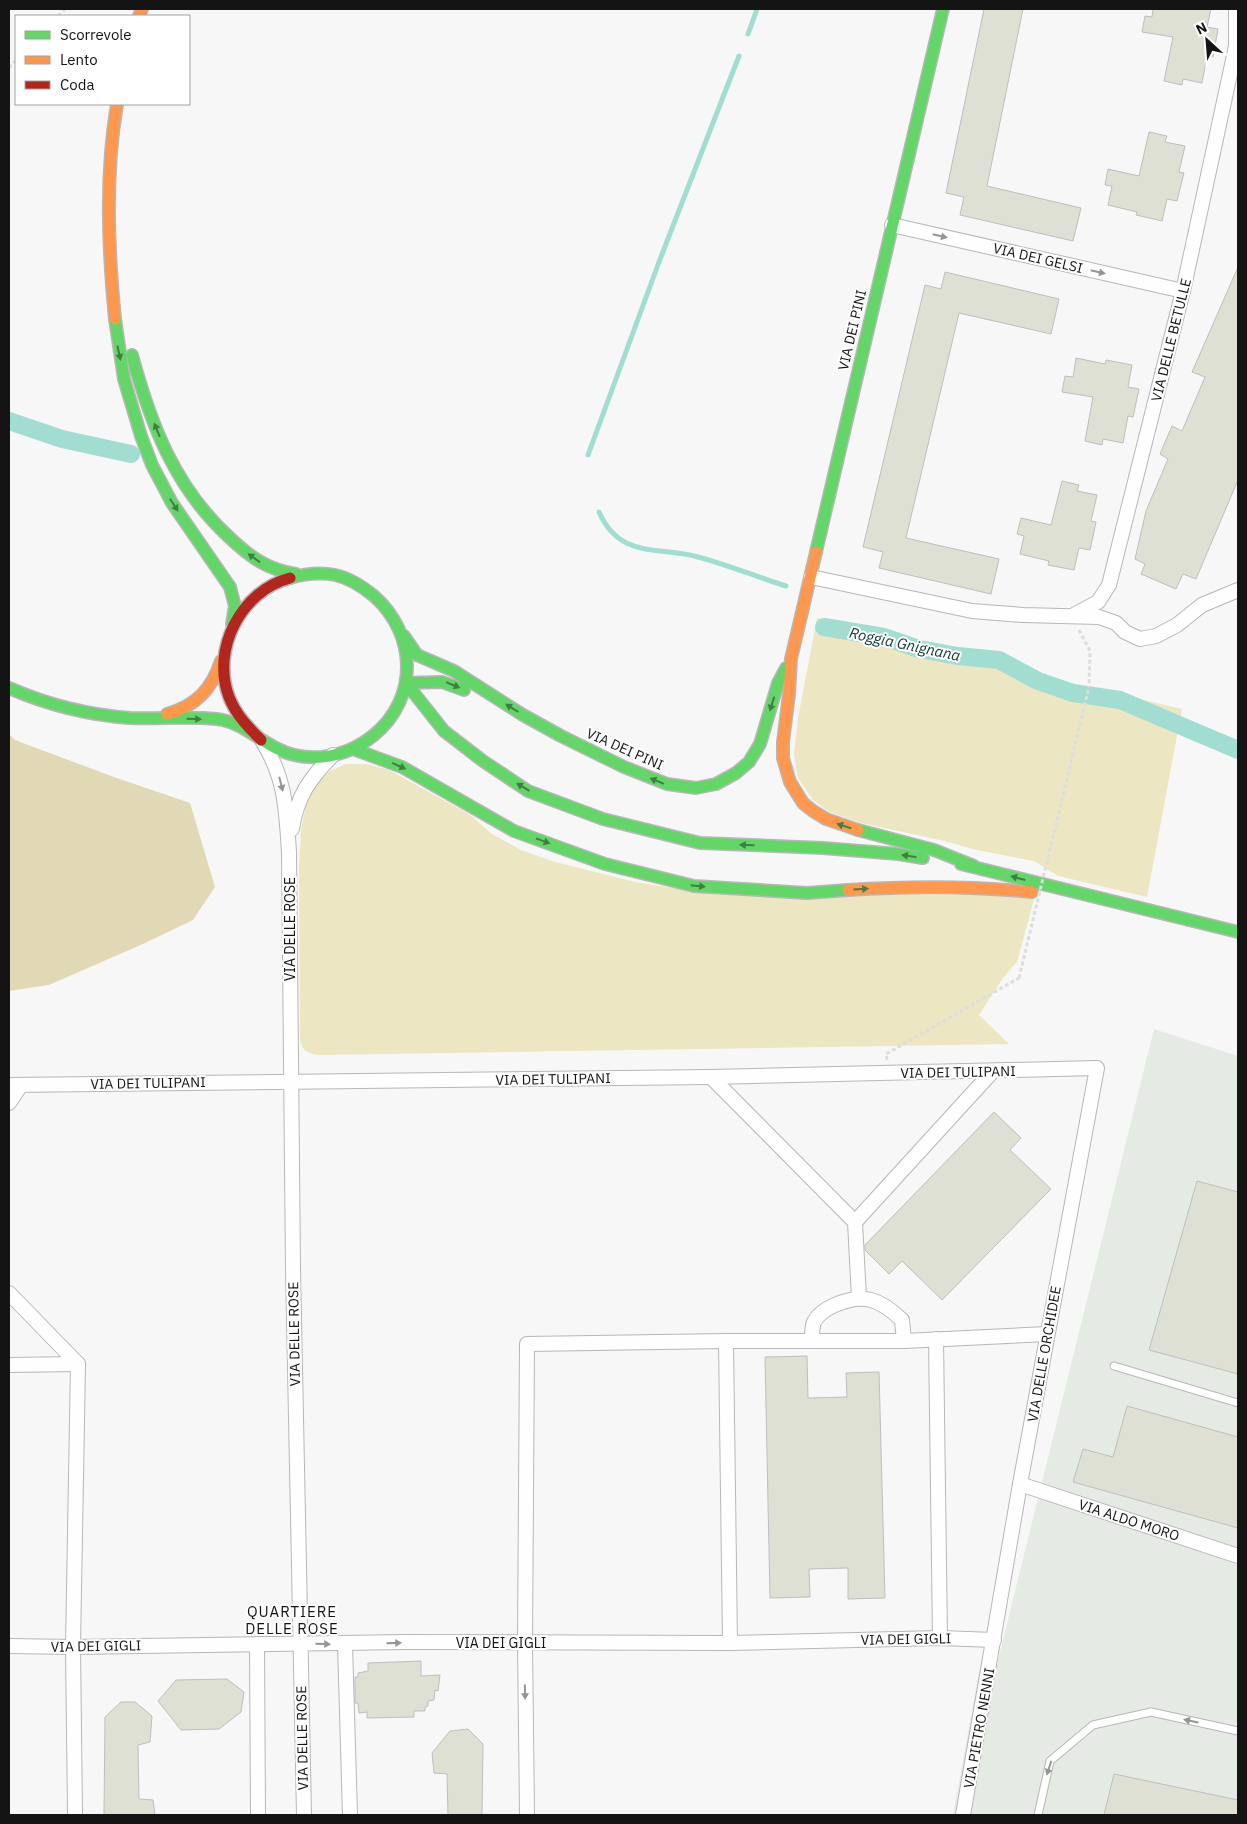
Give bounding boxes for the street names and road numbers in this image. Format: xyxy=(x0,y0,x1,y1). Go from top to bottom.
street label: VIA DEI GELSI xyxy=(991,239,1085,277)
street label: VIA DELLE BETULLE xyxy=(1147,276,1195,404)
street label: VIA DEI PINI xyxy=(834,288,870,372)
street label: VIA DEI PINI xyxy=(584,724,666,774)
street label: VIA DELLE ROSE xyxy=(281,877,299,981)
street label: VIA DEI TULIPANI xyxy=(900,1062,1016,1082)
street label: VIA DEI TULIPANI xyxy=(495,1069,611,1089)
street label: VIA DEI TULIPANI xyxy=(90,1073,206,1093)
street label: VIA DELLE ROSE xyxy=(284,1282,304,1386)
street label: VIA DELLE ORCHIDEE xyxy=(1023,1284,1065,1424)
street label: VIA ALDO MORO xyxy=(1076,1495,1182,1545)
street label: VIA DEI GIGLI xyxy=(861,1629,951,1649)
street label: VIA DEI GIGLI xyxy=(456,1634,546,1652)
street label: VIA DEI GIGLI xyxy=(51,1636,141,1656)
street label: VIA PIETRO NENNI xyxy=(960,1666,998,1790)
street label: VIA DELLE ROSE xyxy=(292,1686,312,1790)

